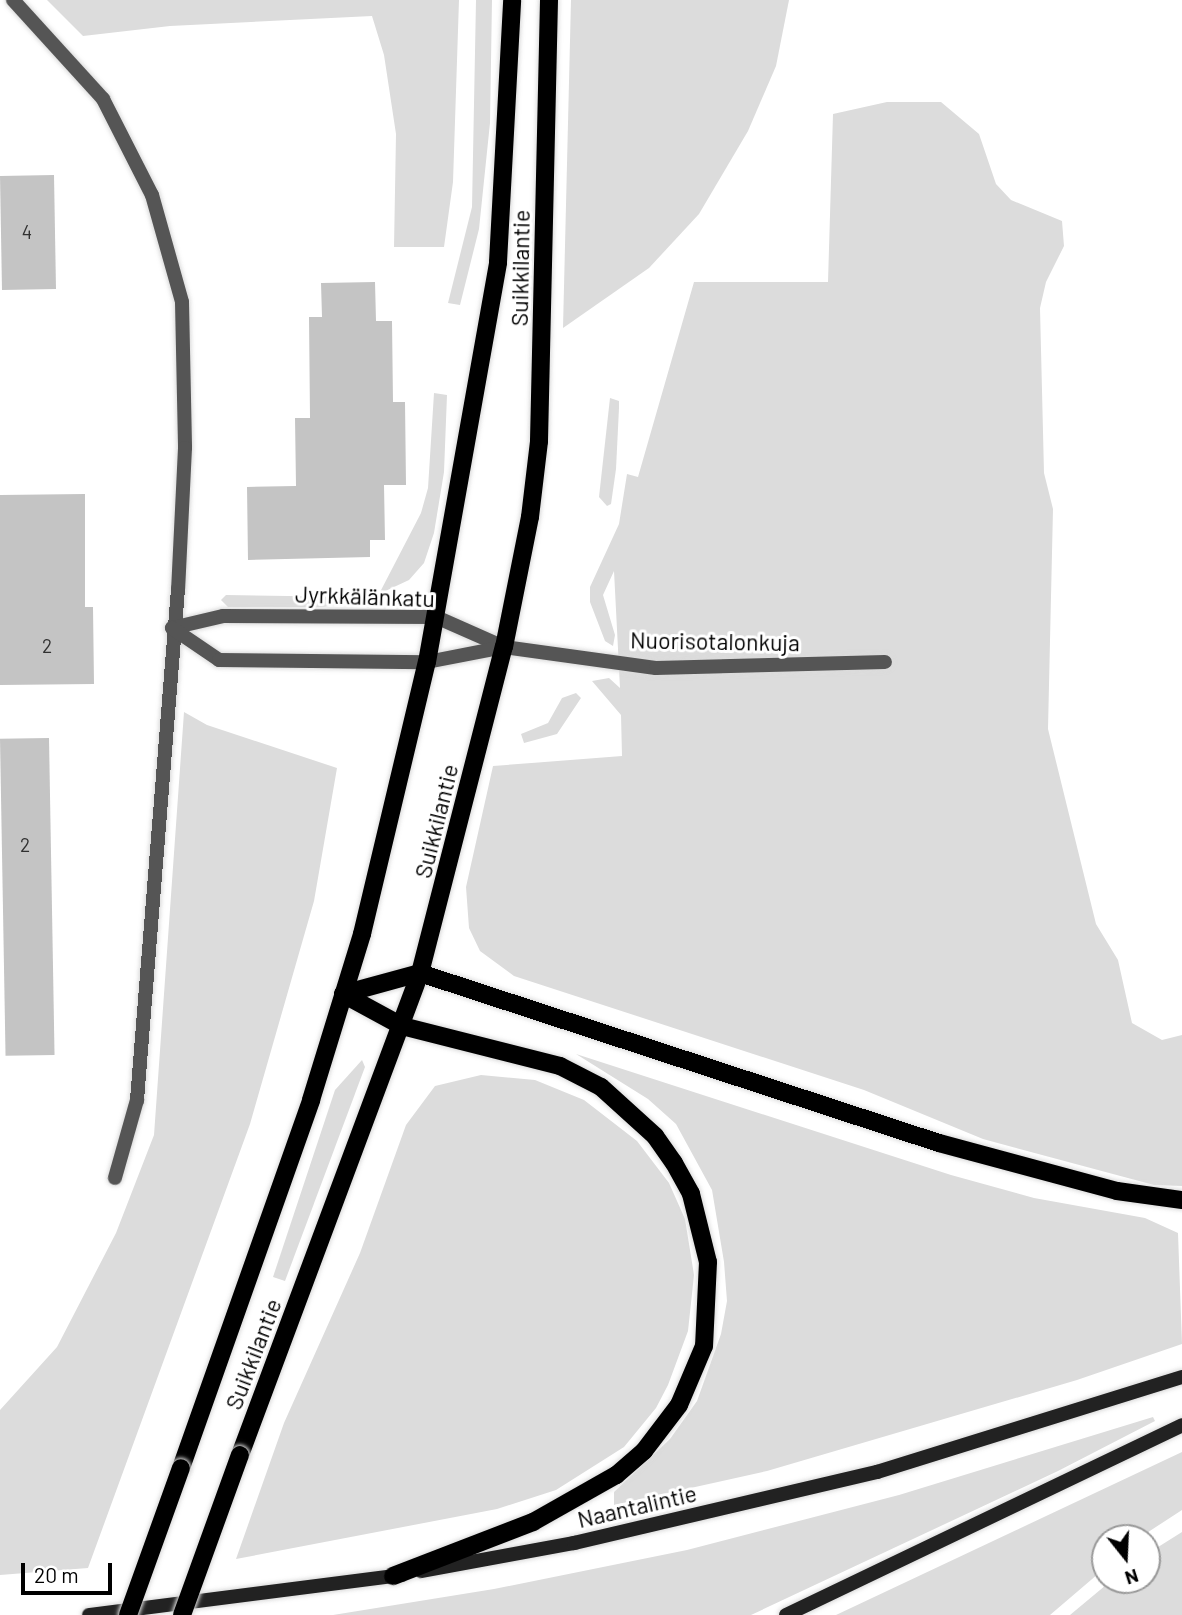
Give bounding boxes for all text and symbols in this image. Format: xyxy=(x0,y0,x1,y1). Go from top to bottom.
street label: Suikkilantie xyxy=(505,210,535,326)
house number: 4 xyxy=(22,221,32,243)
street label: Jyrkkälänkatu xyxy=(295,580,435,612)
street label: Nuorisotalonkuja xyxy=(630,626,800,656)
house number: 2 xyxy=(42,635,52,657)
street label: Suikkilantie xyxy=(409,761,463,881)
house number: 2 xyxy=(20,834,30,856)
street label: Suikkilantie xyxy=(219,1295,287,1413)
street label: Naantalintie xyxy=(575,1479,699,1533)
north arrow xyxy=(1091,1524,1161,1594)
scale bar xyxy=(24,1548,116,1592)
text: 20 m xyxy=(34,1562,79,1587)
text: N xyxy=(1122,1565,1142,1590)

